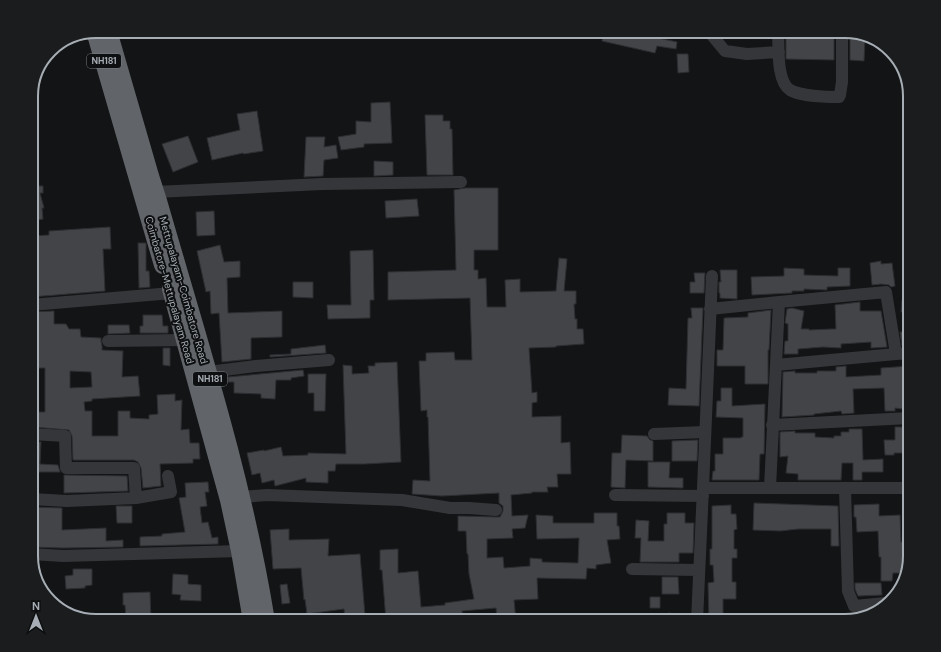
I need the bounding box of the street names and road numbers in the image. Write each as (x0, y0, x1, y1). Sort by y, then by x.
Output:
road number: NH181 (87, 54, 121, 68)
street label: Coimbatore-Mettupalayam Road (142, 215, 197, 365)
street label: Mettupalayam-Coimbatore Road (156, 215, 211, 365)
road number: NH181 (193, 372, 227, 386)

